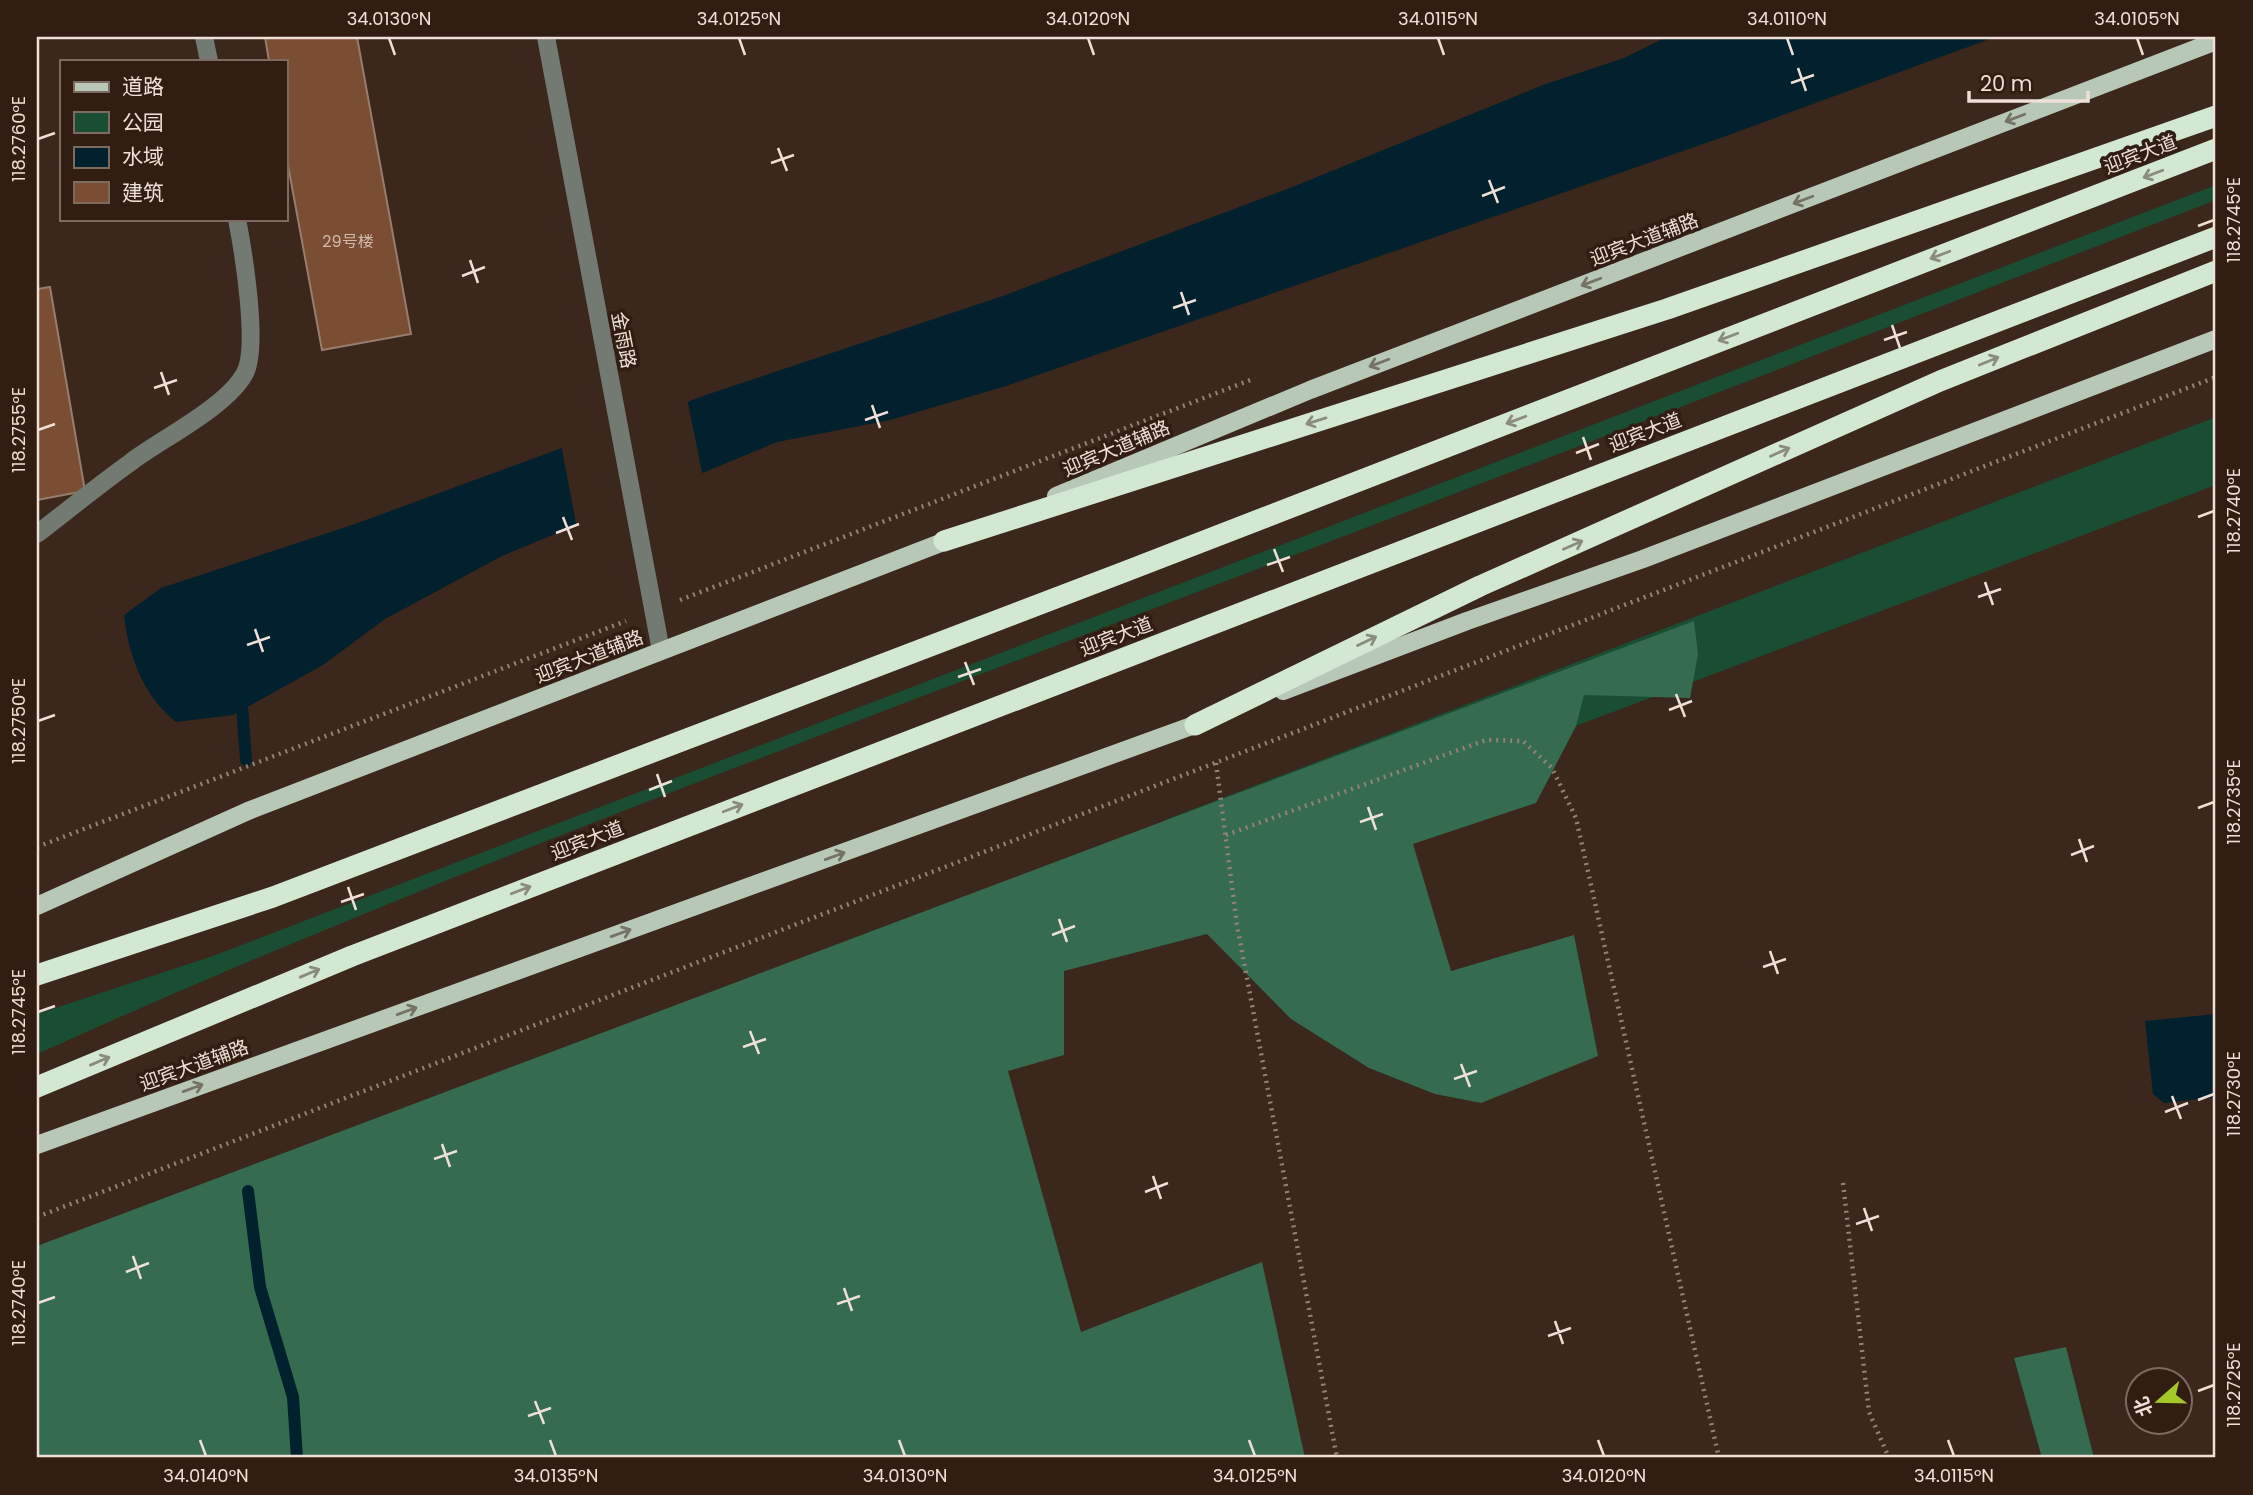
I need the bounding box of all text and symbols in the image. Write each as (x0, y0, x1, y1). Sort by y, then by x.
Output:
text: 34.0130°N (347, 6, 431, 31)
text: 34.0125°N (697, 6, 781, 31)
text: 34.0120°N (1046, 6, 1130, 31)
text: 34.0115°N (1398, 6, 1478, 31)
text: 34.0110°N (1747, 6, 1827, 31)
text: 34.0105°N (2094, 6, 2180, 31)
legend (60, 60, 287, 220)
scale bar (1969, 60, 2088, 104)
text: 20 m (1980, 69, 2033, 98)
text: 道路 (122, 72, 164, 101)
text: 118.2760°E (6, 96, 31, 182)
text: 公园 (122, 108, 164, 137)
one-way arrow (2005, 113, 2027, 125)
street label: 迎宾大道 (2100, 128, 2181, 181)
text: 水域 (122, 142, 164, 171)
one-way arrow (2142, 168, 2164, 181)
text: 118.2745°E (2221, 177, 2246, 263)
text: 建筑 (122, 178, 164, 207)
one-way arrow (1793, 194, 1815, 207)
street label: 迎宾大道辅路 (1586, 206, 1702, 272)
house number: 29号楼 (322, 230, 374, 253)
one-way arrow (1930, 250, 1952, 263)
one-way arrow (1580, 276, 1602, 289)
street label: 金雨路 (605, 310, 642, 371)
one-way arrow (1718, 332, 1739, 345)
one-way arrow (1978, 354, 1999, 367)
one-way arrow (1368, 358, 1390, 371)
text: 118.2755°E (6, 387, 31, 473)
street label: 迎宾大道 (1605, 406, 1686, 459)
street label: 迎宾大道辅路 (1058, 414, 1174, 483)
one-way arrow (1506, 414, 1527, 427)
one-way arrow (1306, 415, 1328, 428)
one-way arrow (1769, 445, 1791, 458)
text: 118.2740°E (2221, 468, 2246, 554)
one-way arrow (1561, 538, 1583, 551)
street label: 迎宾大道 (1076, 610, 1157, 663)
street label: 迎宾大道辅路 (531, 623, 647, 689)
one-way arrow (1356, 634, 1377, 648)
text: 118.2750°E (6, 678, 31, 764)
text: 118.2735°E (2221, 759, 2246, 845)
one-way arrow (722, 800, 744, 813)
street label: 迎宾大道 (547, 814, 628, 867)
one-way arrow (823, 848, 845, 861)
one-way arrow (510, 883, 532, 896)
one-way arrow (609, 926, 631, 938)
one-way arrow (298, 966, 320, 979)
text: 118.2745°E (6, 969, 31, 1055)
one-way arrow (395, 1003, 417, 1016)
street label: 迎宾大道辅路 (136, 1033, 252, 1098)
text: 118.2730°E (2221, 1051, 2246, 1137)
one-way arrow (88, 1054, 110, 1067)
one-way arrow (182, 1081, 204, 1093)
text: 118.2740°E (6, 1260, 31, 1346)
text: 118.2725°E (2221, 1342, 2246, 1428)
north arrow (2124, 1366, 2194, 1436)
text: 北 (2128, 1393, 2159, 1420)
text: 34.0140°N (163, 1463, 249, 1488)
text: 34.0135°N (514, 1463, 598, 1488)
text: 34.0130°N (863, 1463, 947, 1488)
text: 34.0125°N (1213, 1463, 1297, 1488)
text: 34.0120°N (1562, 1463, 1646, 1488)
text: 34.0115°N (1914, 1463, 1994, 1488)

